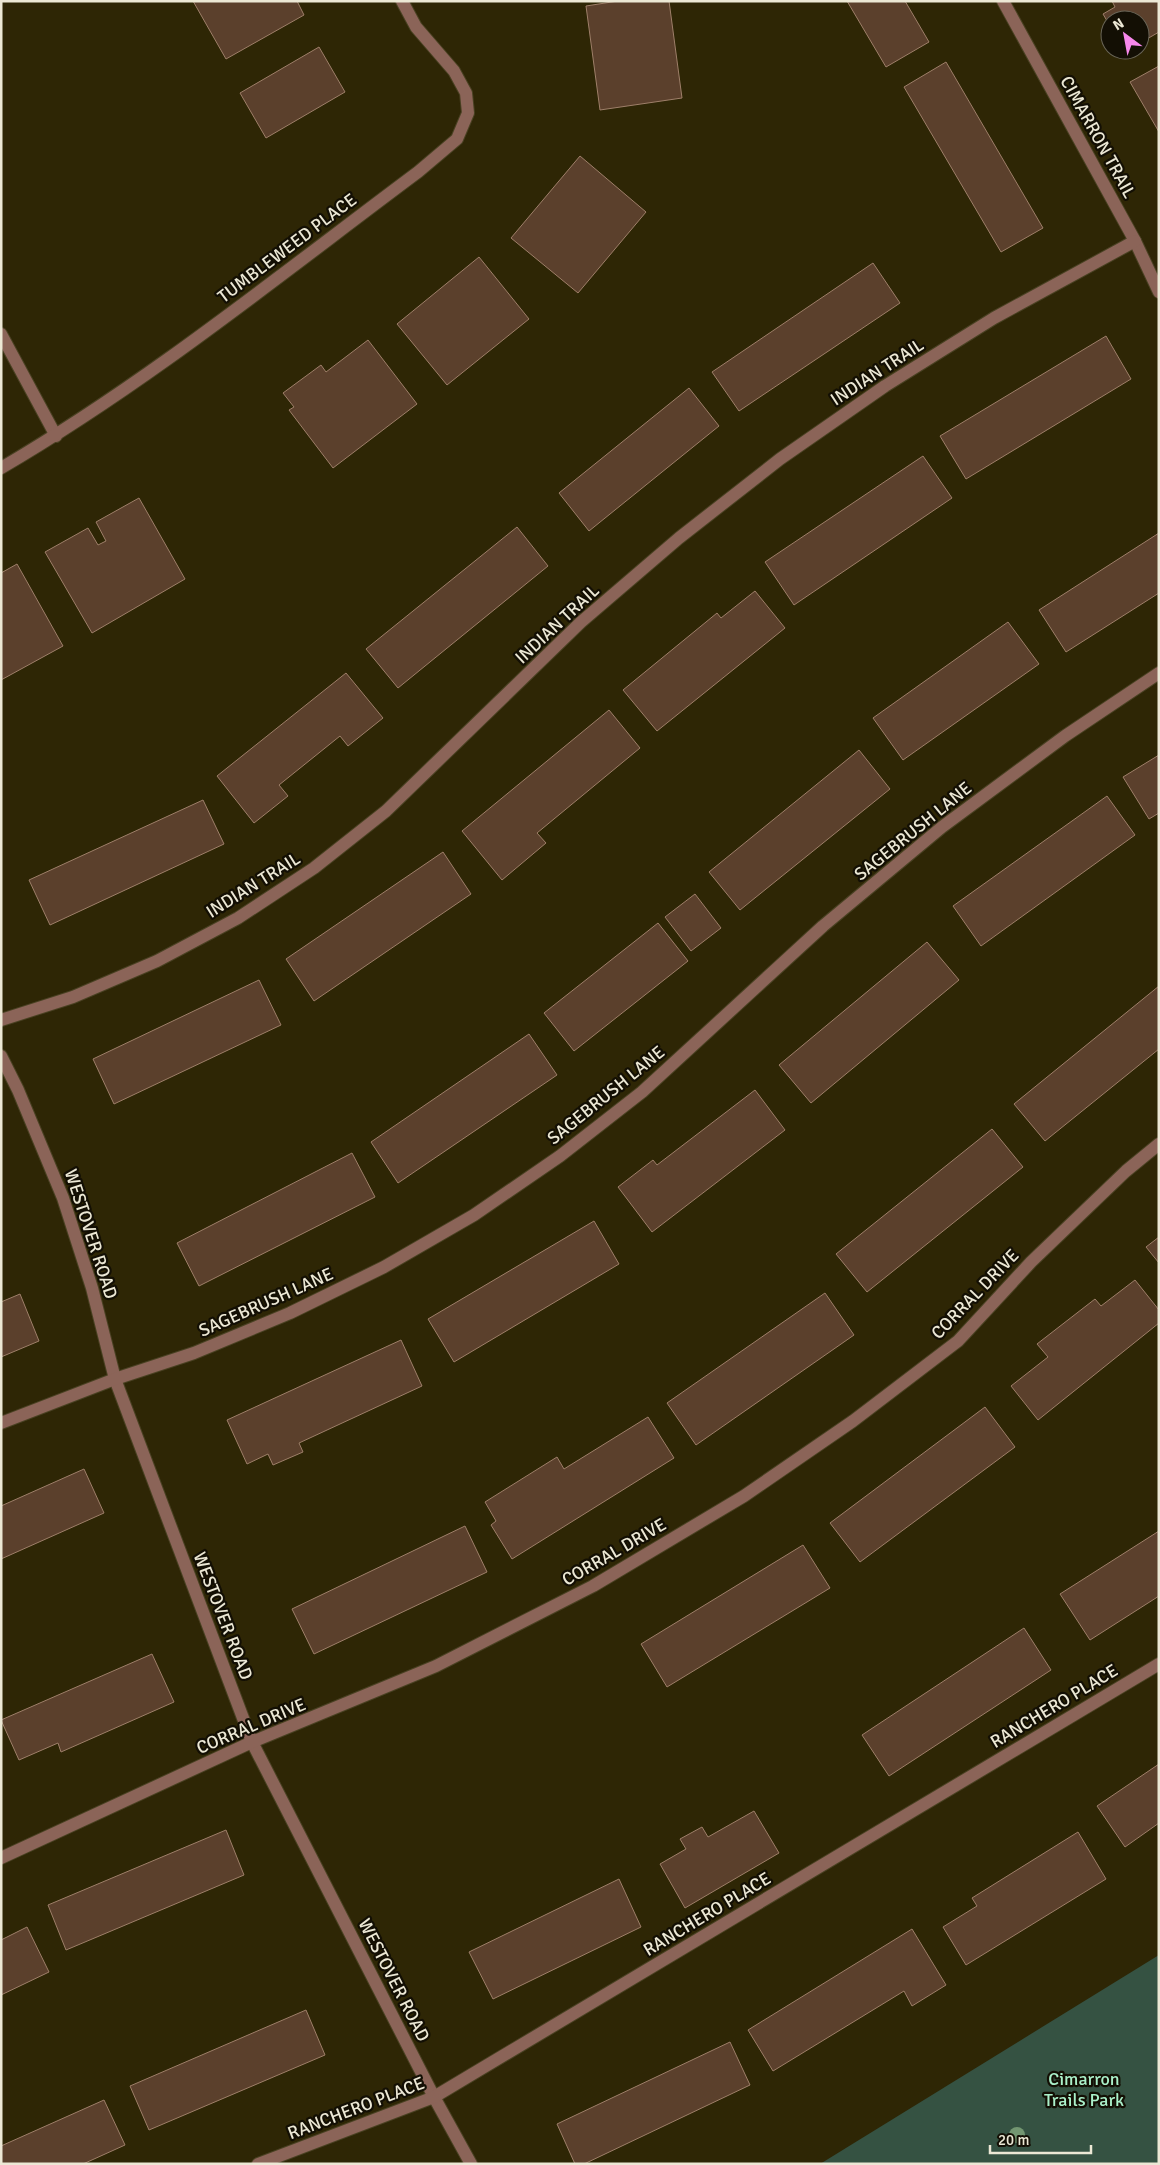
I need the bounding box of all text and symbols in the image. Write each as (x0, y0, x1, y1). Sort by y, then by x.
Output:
north arrow (1100, 10, 1150, 60)
text: N (1110, 15, 1127, 34)
street label: CIMARRON TRAIL (1055, 72, 1141, 202)
street label: TUMBLEWEED PLACE (213, 189, 361, 307)
street label: INDIAN TRAIL (826, 334, 928, 410)
street label: INDIAN TRAIL (510, 580, 604, 668)
street label: SAGEBRUSH LANE (850, 777, 976, 885)
street label: INDIAN TRAIL (202, 847, 304, 923)
street label: SAGEBRUSH LANE (543, 1041, 669, 1149)
street label: WESTOVER ROAD (60, 1166, 122, 1302)
street label: CORRAL DRIVE (927, 1244, 1023, 1344)
street label: SAGEBRUSH LANE (195, 1263, 337, 1341)
street label: CORRAL DRIVE (558, 1513, 670, 1591)
street label: WESTOVER ROAD (189, 1549, 257, 1683)
street label: RANCHERO PLACE (986, 1659, 1122, 1753)
street label: CORRAL DRIVE (193, 1693, 309, 1759)
street label: RANCHERO PLACE (639, 1867, 775, 1961)
street label: WESTOVER ROAD (354, 1915, 434, 2045)
park label: Cimarron Trails Park (1044, 2068, 1124, 2111)
street label: RANCHERO PLACE (284, 2072, 428, 2144)
scale bar (990, 2122, 1091, 2154)
text: 20 m (998, 2131, 1029, 2149)

